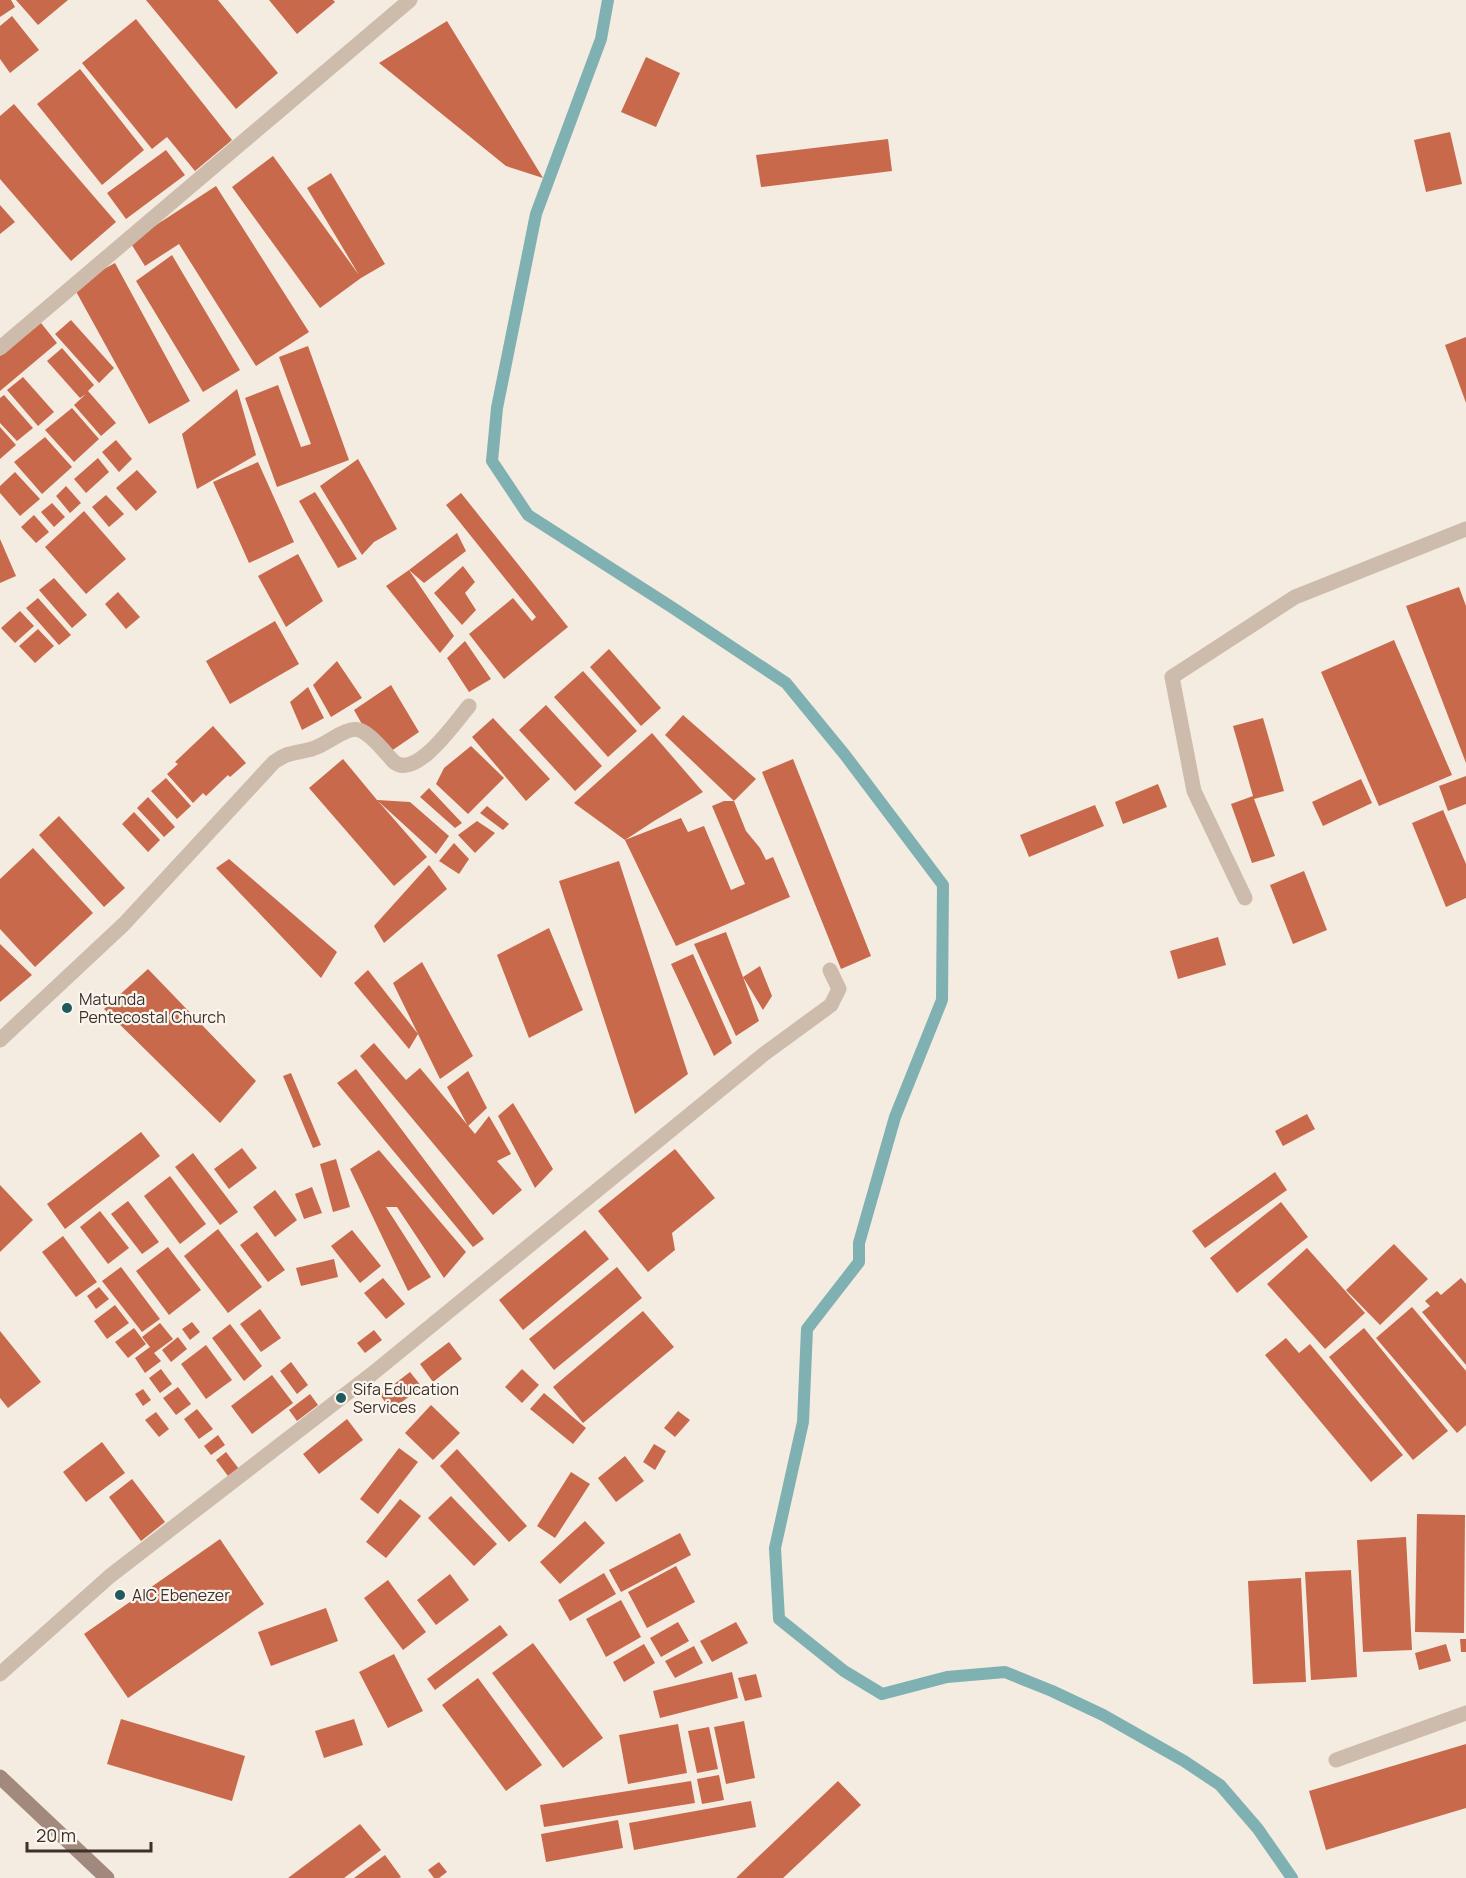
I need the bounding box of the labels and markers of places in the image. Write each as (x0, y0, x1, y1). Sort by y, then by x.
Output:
place label: Matunda Pentecostal Church (79, 988, 226, 1028)
marker: Matunda Pentecostal Church (60, 1001, 74, 1015)
place label: Sifa Education Services (353, 1378, 459, 1418)
marker: Sifa Education Services (334, 1391, 348, 1405)
place label: AIC Ebenezer (132, 1584, 230, 1606)
marker: AIC Ebenezer (113, 1588, 127, 1602)

